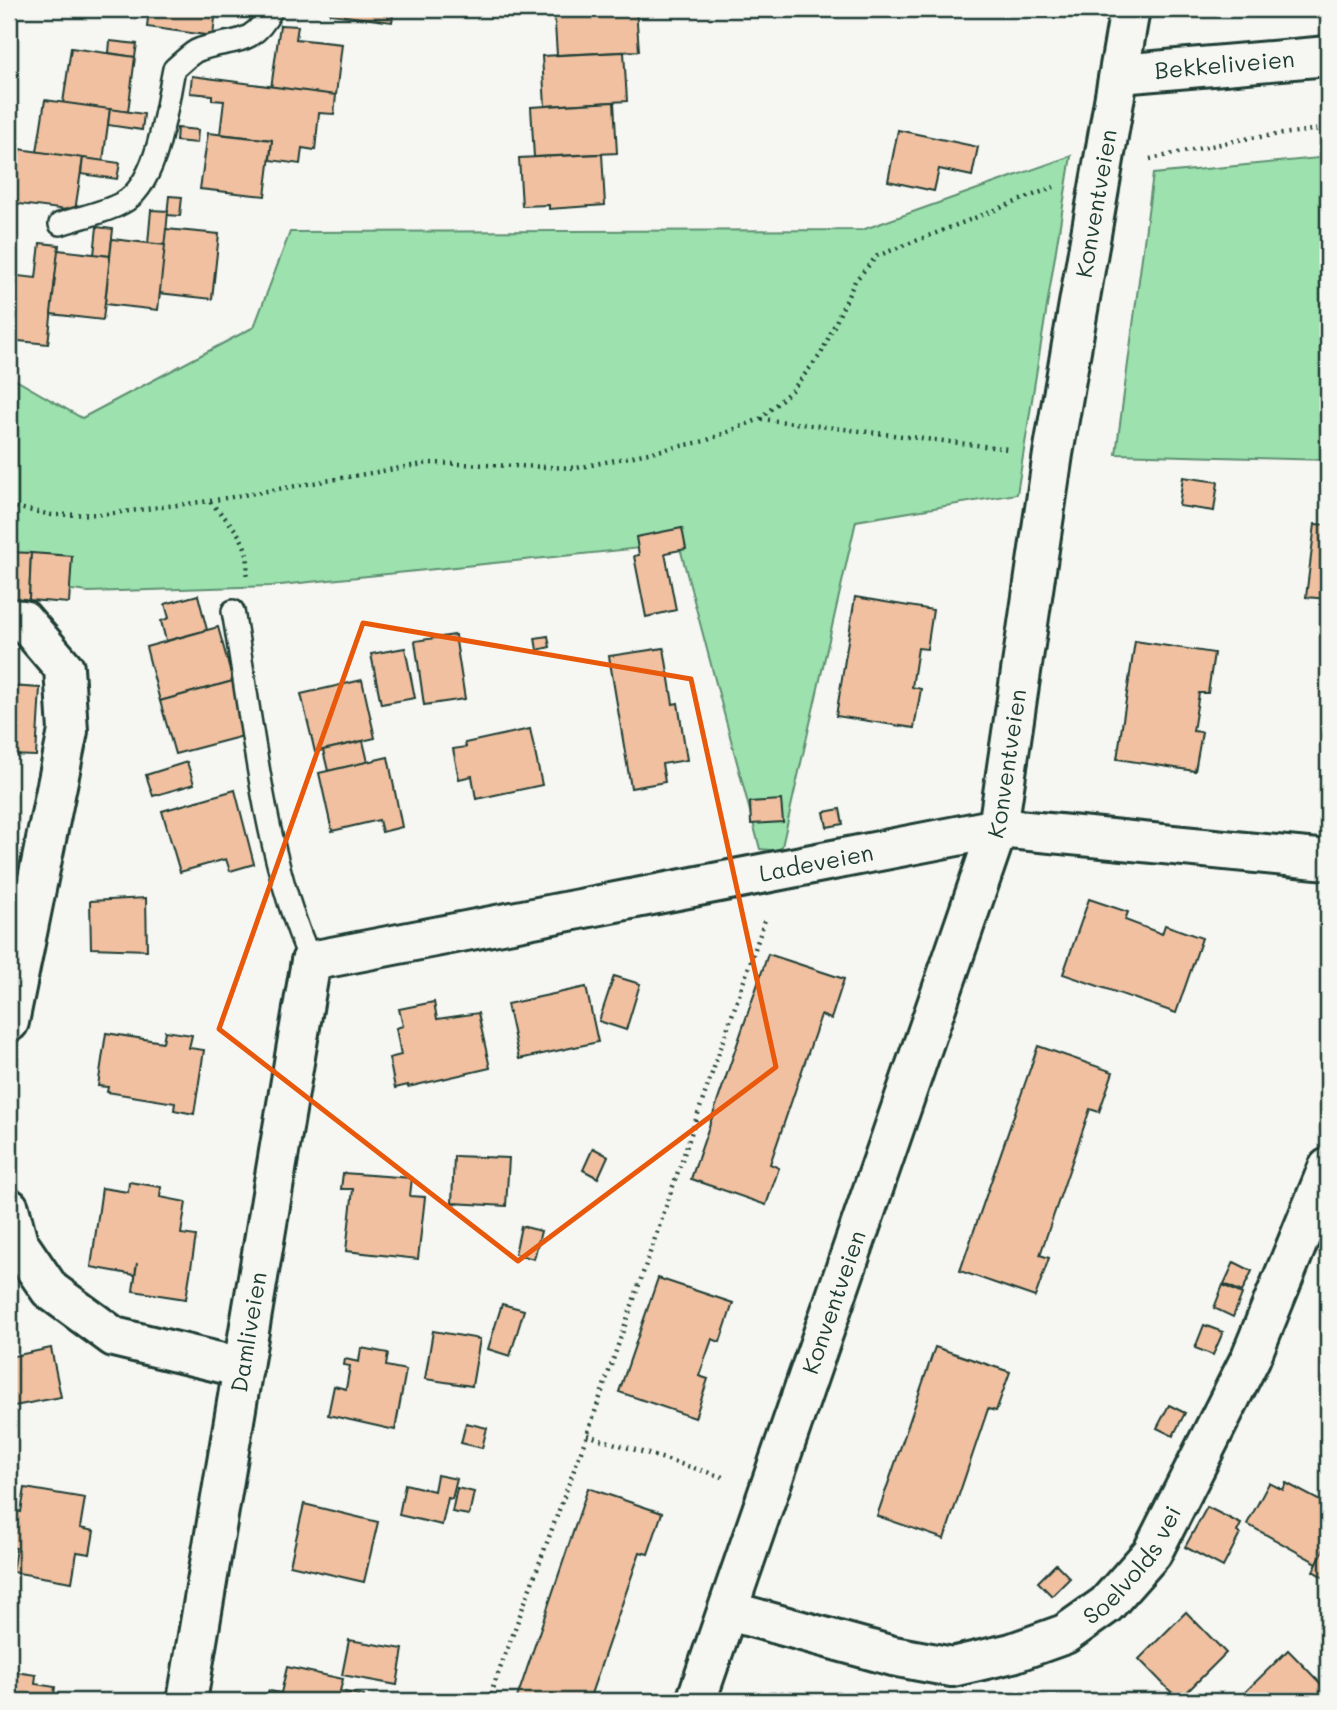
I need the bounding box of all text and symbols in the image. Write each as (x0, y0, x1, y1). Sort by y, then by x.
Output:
street label: Bekkeliveien (1153, 43, 1296, 85)
street label: Konventveien (1068, 127, 1123, 280)
street label: Konventveien (980, 687, 1032, 842)
street label: Ladeveien (756, 836, 876, 888)
street label: Konventveien (794, 1226, 872, 1378)
street label: Damliveien (223, 1269, 273, 1395)
street label: Soelvolds vei (1077, 1500, 1187, 1631)

